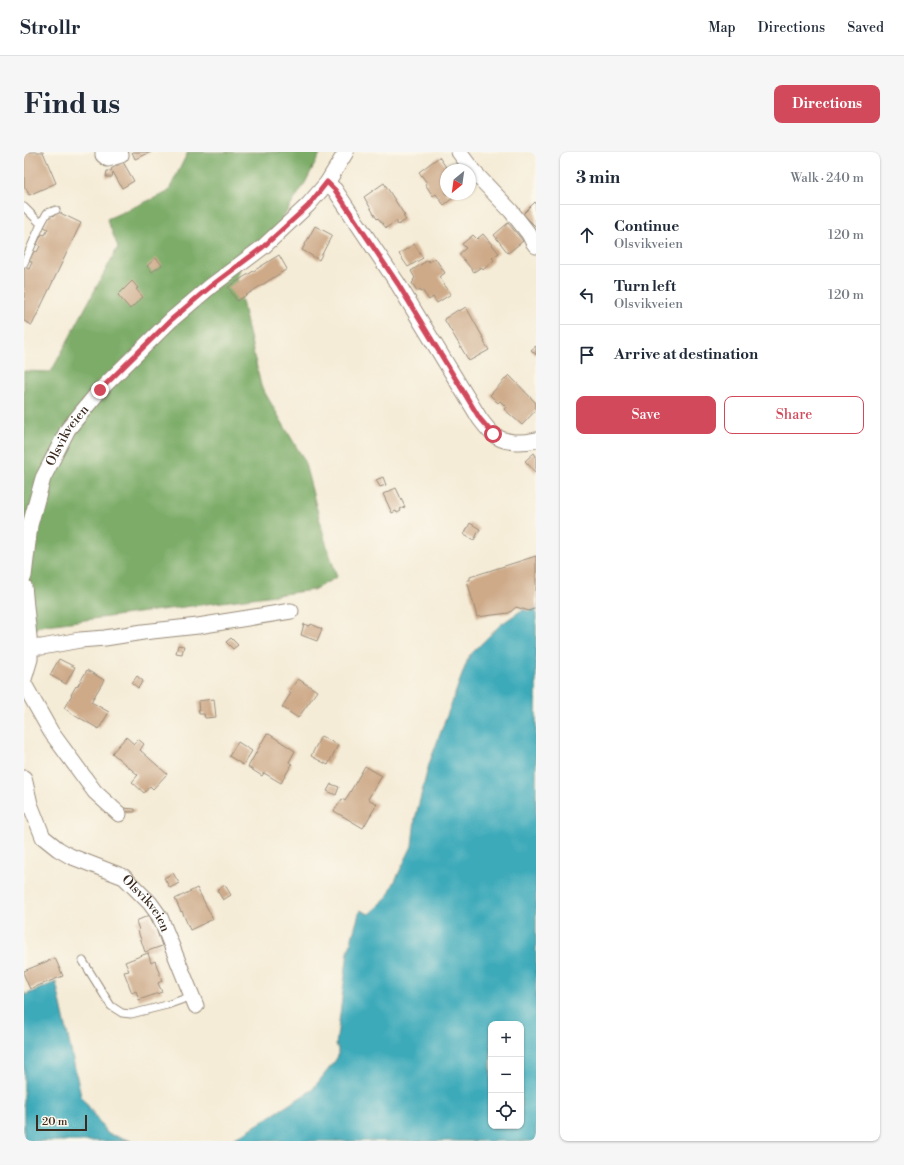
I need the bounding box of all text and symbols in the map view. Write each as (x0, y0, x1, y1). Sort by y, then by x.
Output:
text: Strollr (20, 16, 81, 40)
text: Map (708, 19, 736, 37)
text: Directions (758, 19, 825, 37)
text: Saved (847, 19, 884, 37)
button: Directions (774, 85, 880, 123)
text: Find us (24, 87, 120, 122)
north arrow (440, 164, 476, 200)
text: 3 min (576, 167, 620, 189)
text: Walk · 240 m (790, 170, 864, 186)
text: Continue (614, 217, 679, 236)
icon: ahead (576, 224, 598, 246)
text: 120 m (828, 227, 864, 243)
text: Olsvikveien (614, 236, 683, 252)
text: Turn left (614, 277, 676, 296)
icon: left (576, 284, 598, 306)
text: 120 m (828, 287, 864, 303)
text: Olsvikveien (614, 296, 683, 312)
icon: arrive (576, 344, 598, 366)
text: Arrive at destination (614, 345, 758, 364)
route end (91, 381, 109, 399)
button: Save (576, 396, 716, 434)
button: Share (724, 396, 864, 434)
street label: Olsvikveien (42, 402, 92, 469)
route start (484, 425, 502, 443)
street label: Olsvikveien (119, 872, 173, 934)
map controls (488, 1021, 524, 1129)
button: + (488, 1021, 524, 1057)
button: − (488, 1057, 524, 1093)
button: locate (488, 1093, 524, 1129)
scale bar (36, 1113, 87, 1132)
text: 20 m (42, 1115, 67, 1129)

